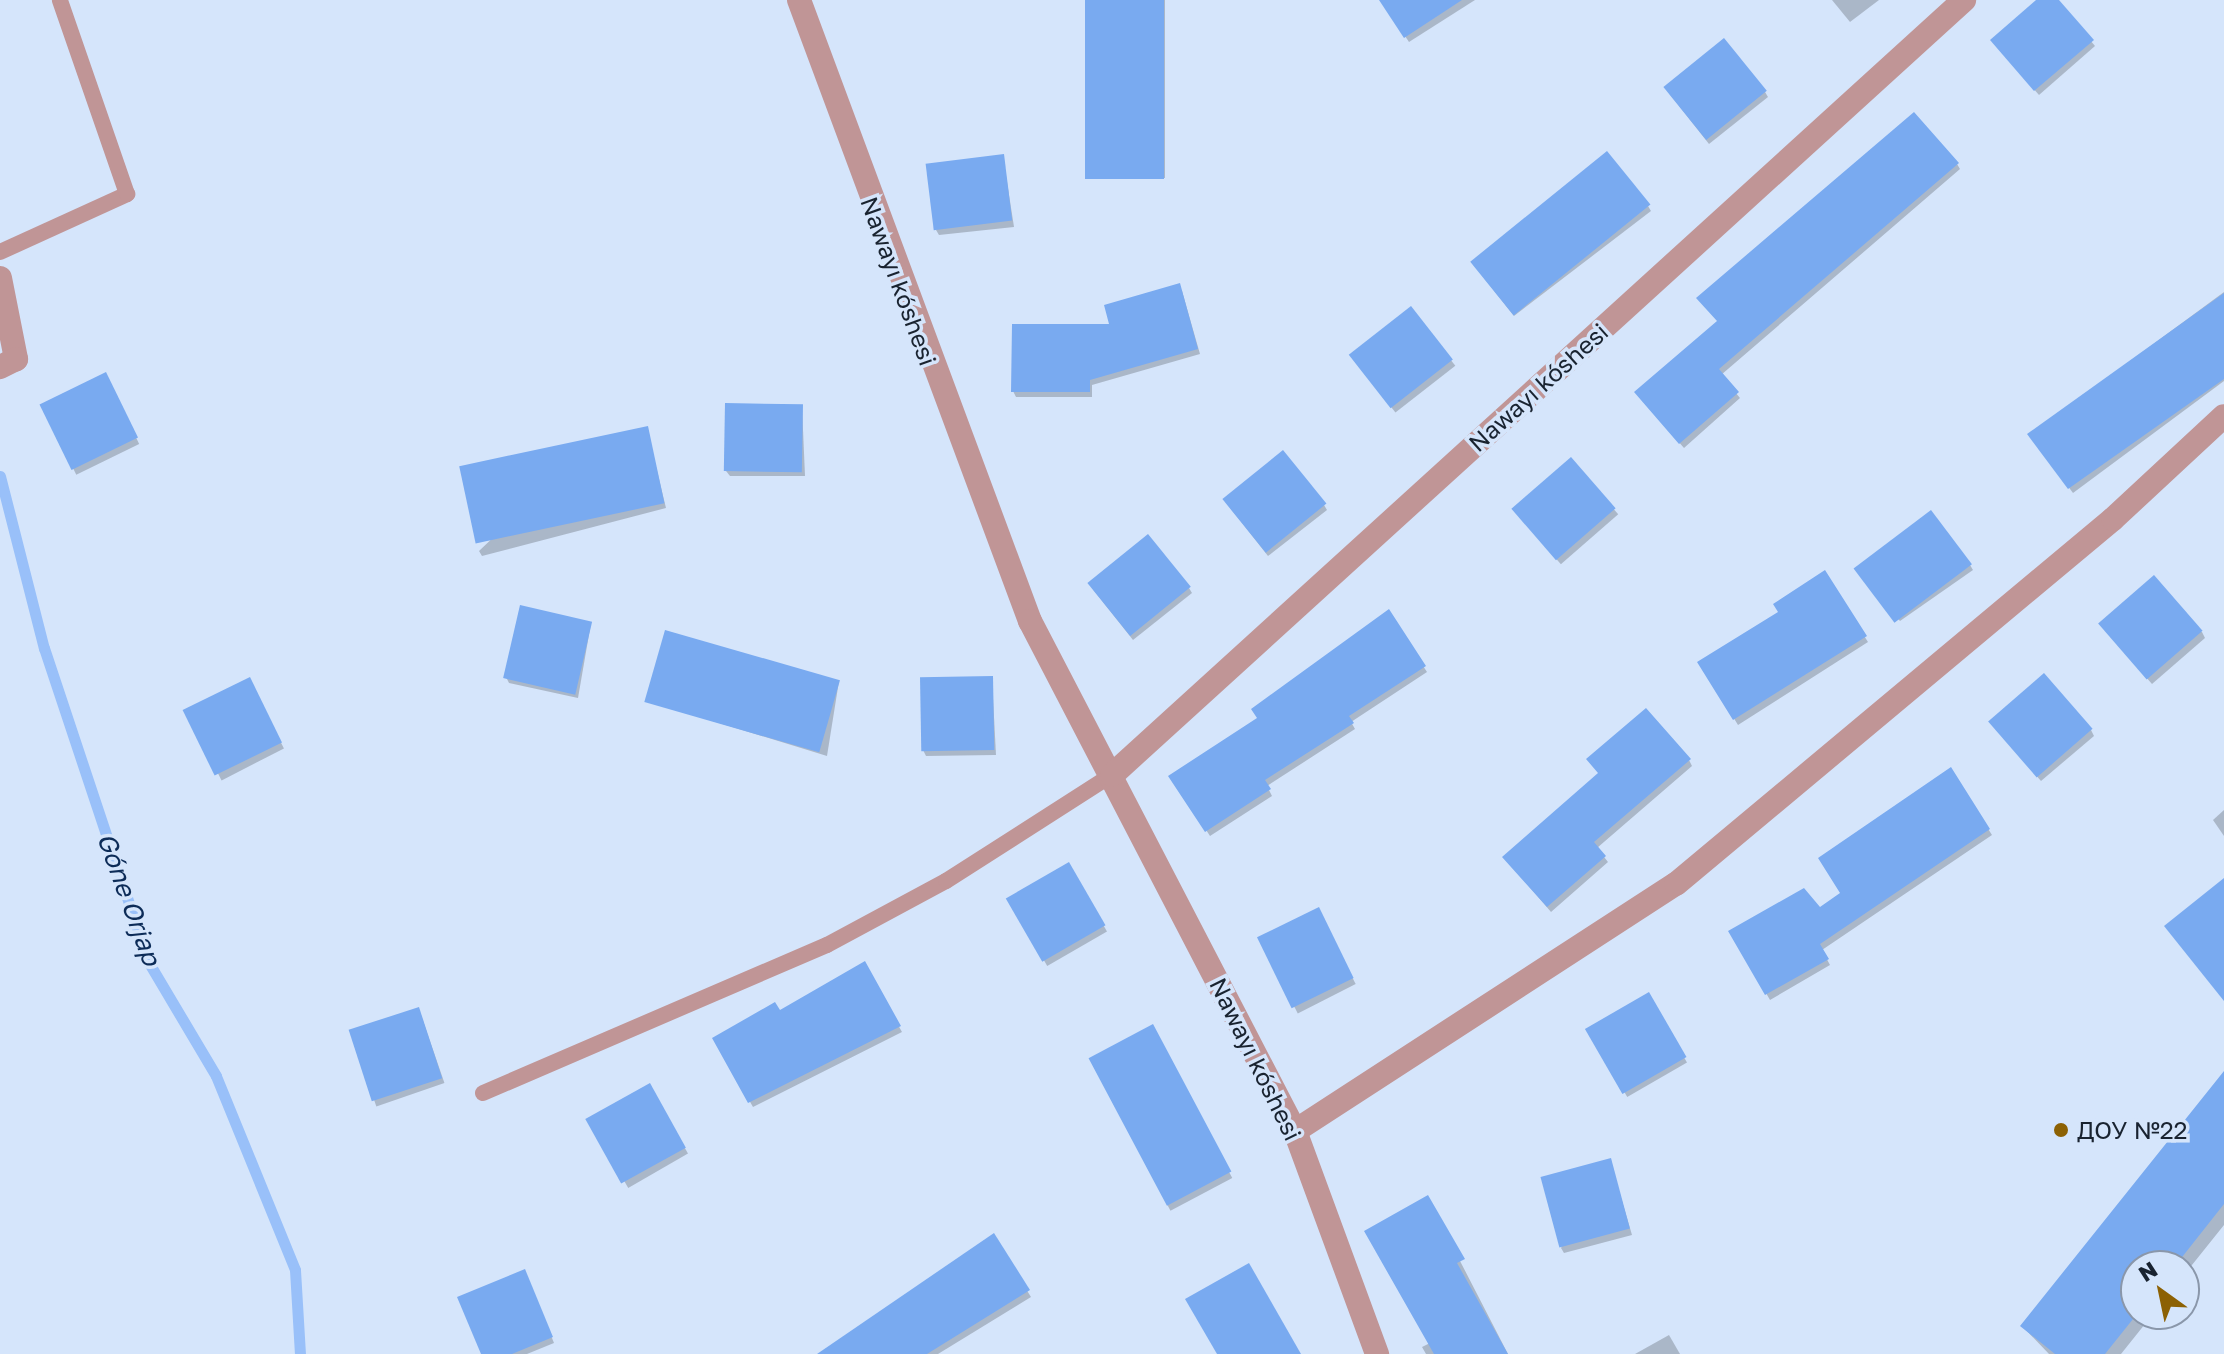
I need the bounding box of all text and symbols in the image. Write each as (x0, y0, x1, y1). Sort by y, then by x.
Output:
street label: Nawayı kóshesi (855, 193, 943, 369)
street label: Nawayı kóshesi (1462, 317, 1614, 457)
water label: Góne Orjap (91, 829, 167, 969)
street label: Nawayı kóshesi (1204, 973, 1308, 1145)
place label: ДОУ №22 (2077, 1116, 2188, 1144)
marker: ДОУ №22 (2052, 1121, 2070, 1139)
north arrow (2120, 1250, 2200, 1330)
text: N (2133, 1255, 2162, 1287)

